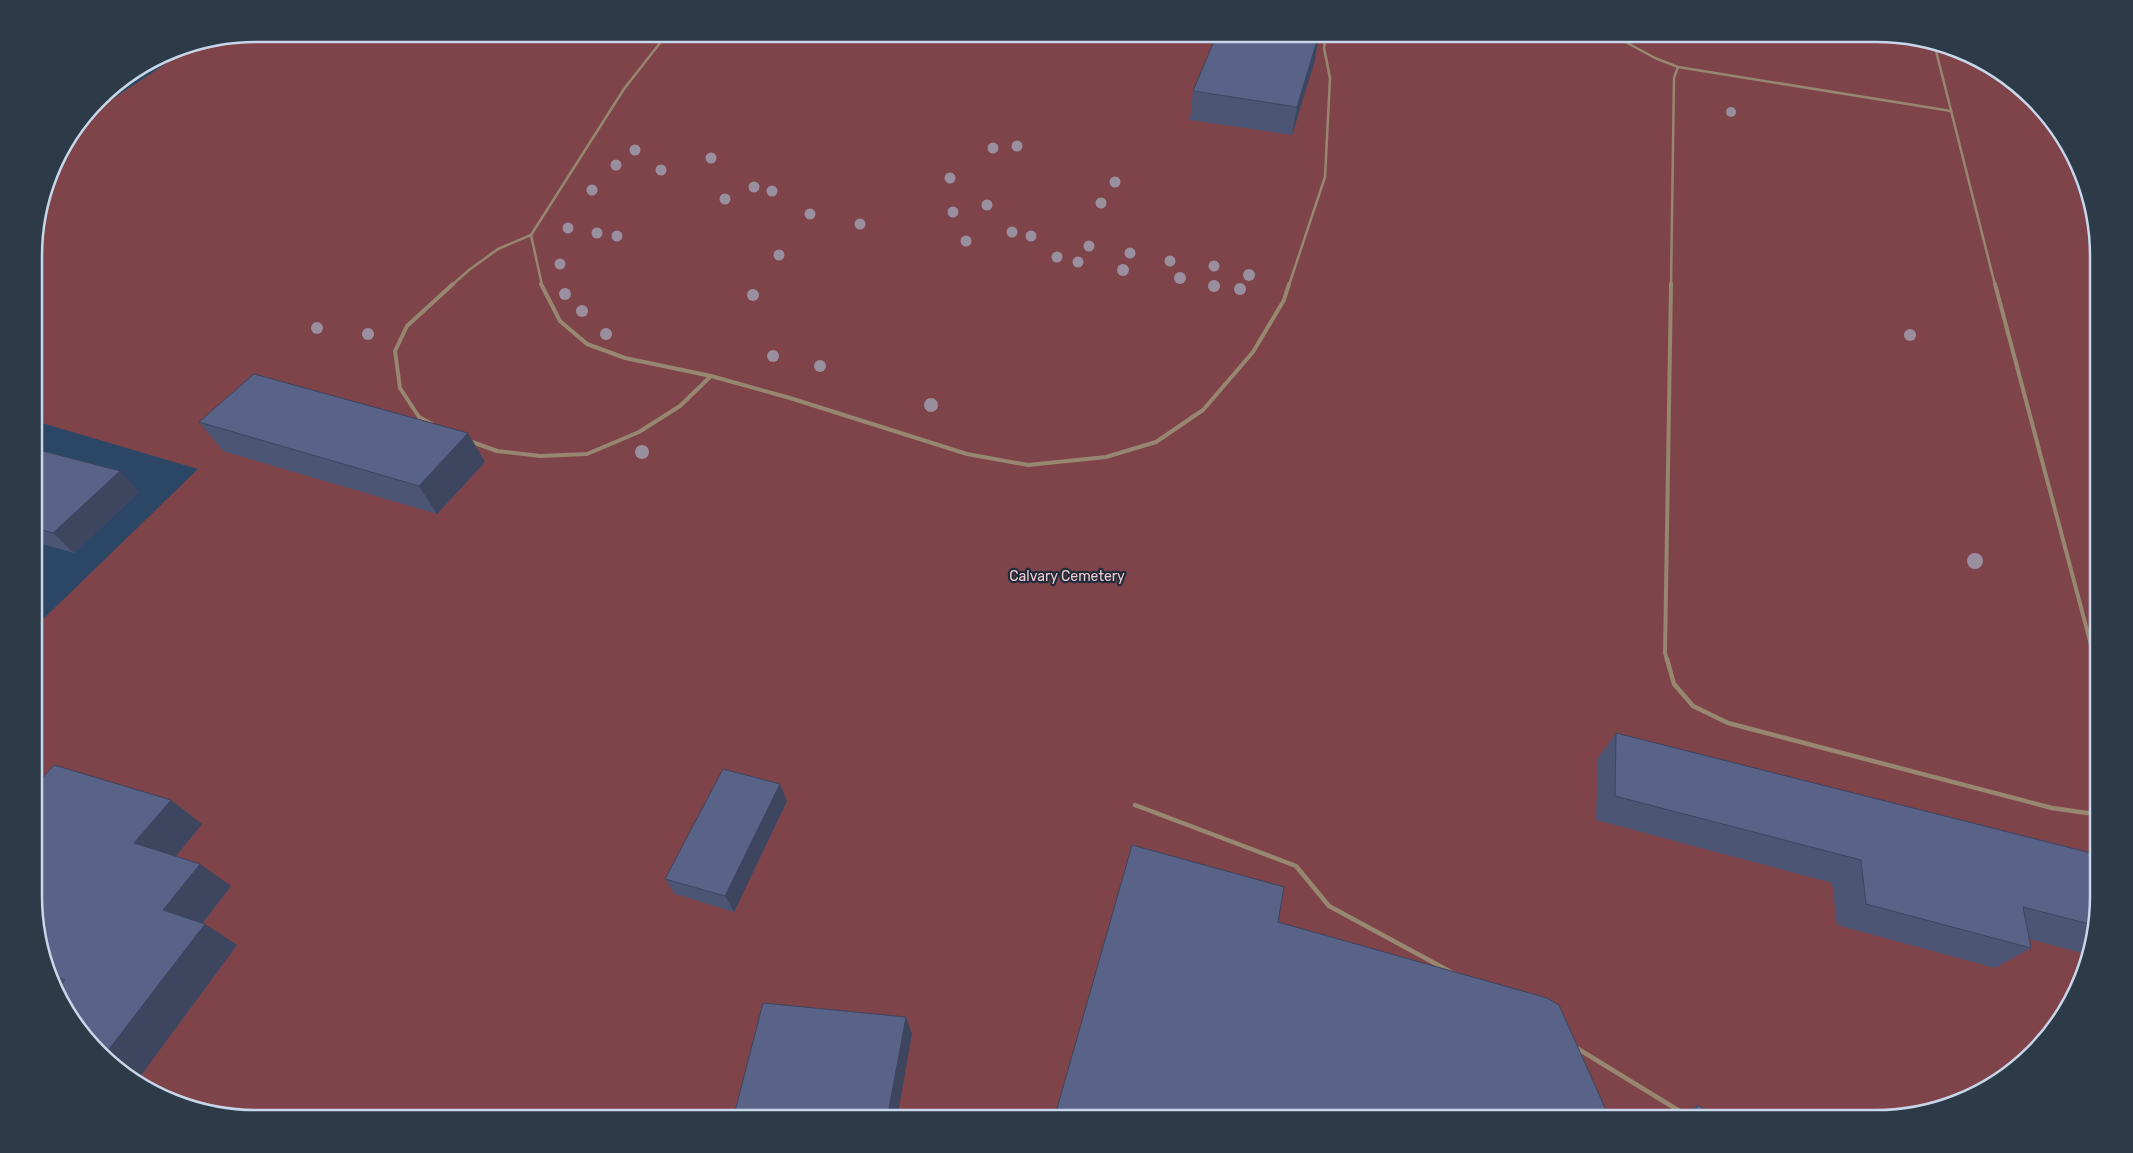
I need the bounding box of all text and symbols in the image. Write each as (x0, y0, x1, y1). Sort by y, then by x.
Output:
park label: Calvary Cemetery (1009, 568, 1125, 585)

